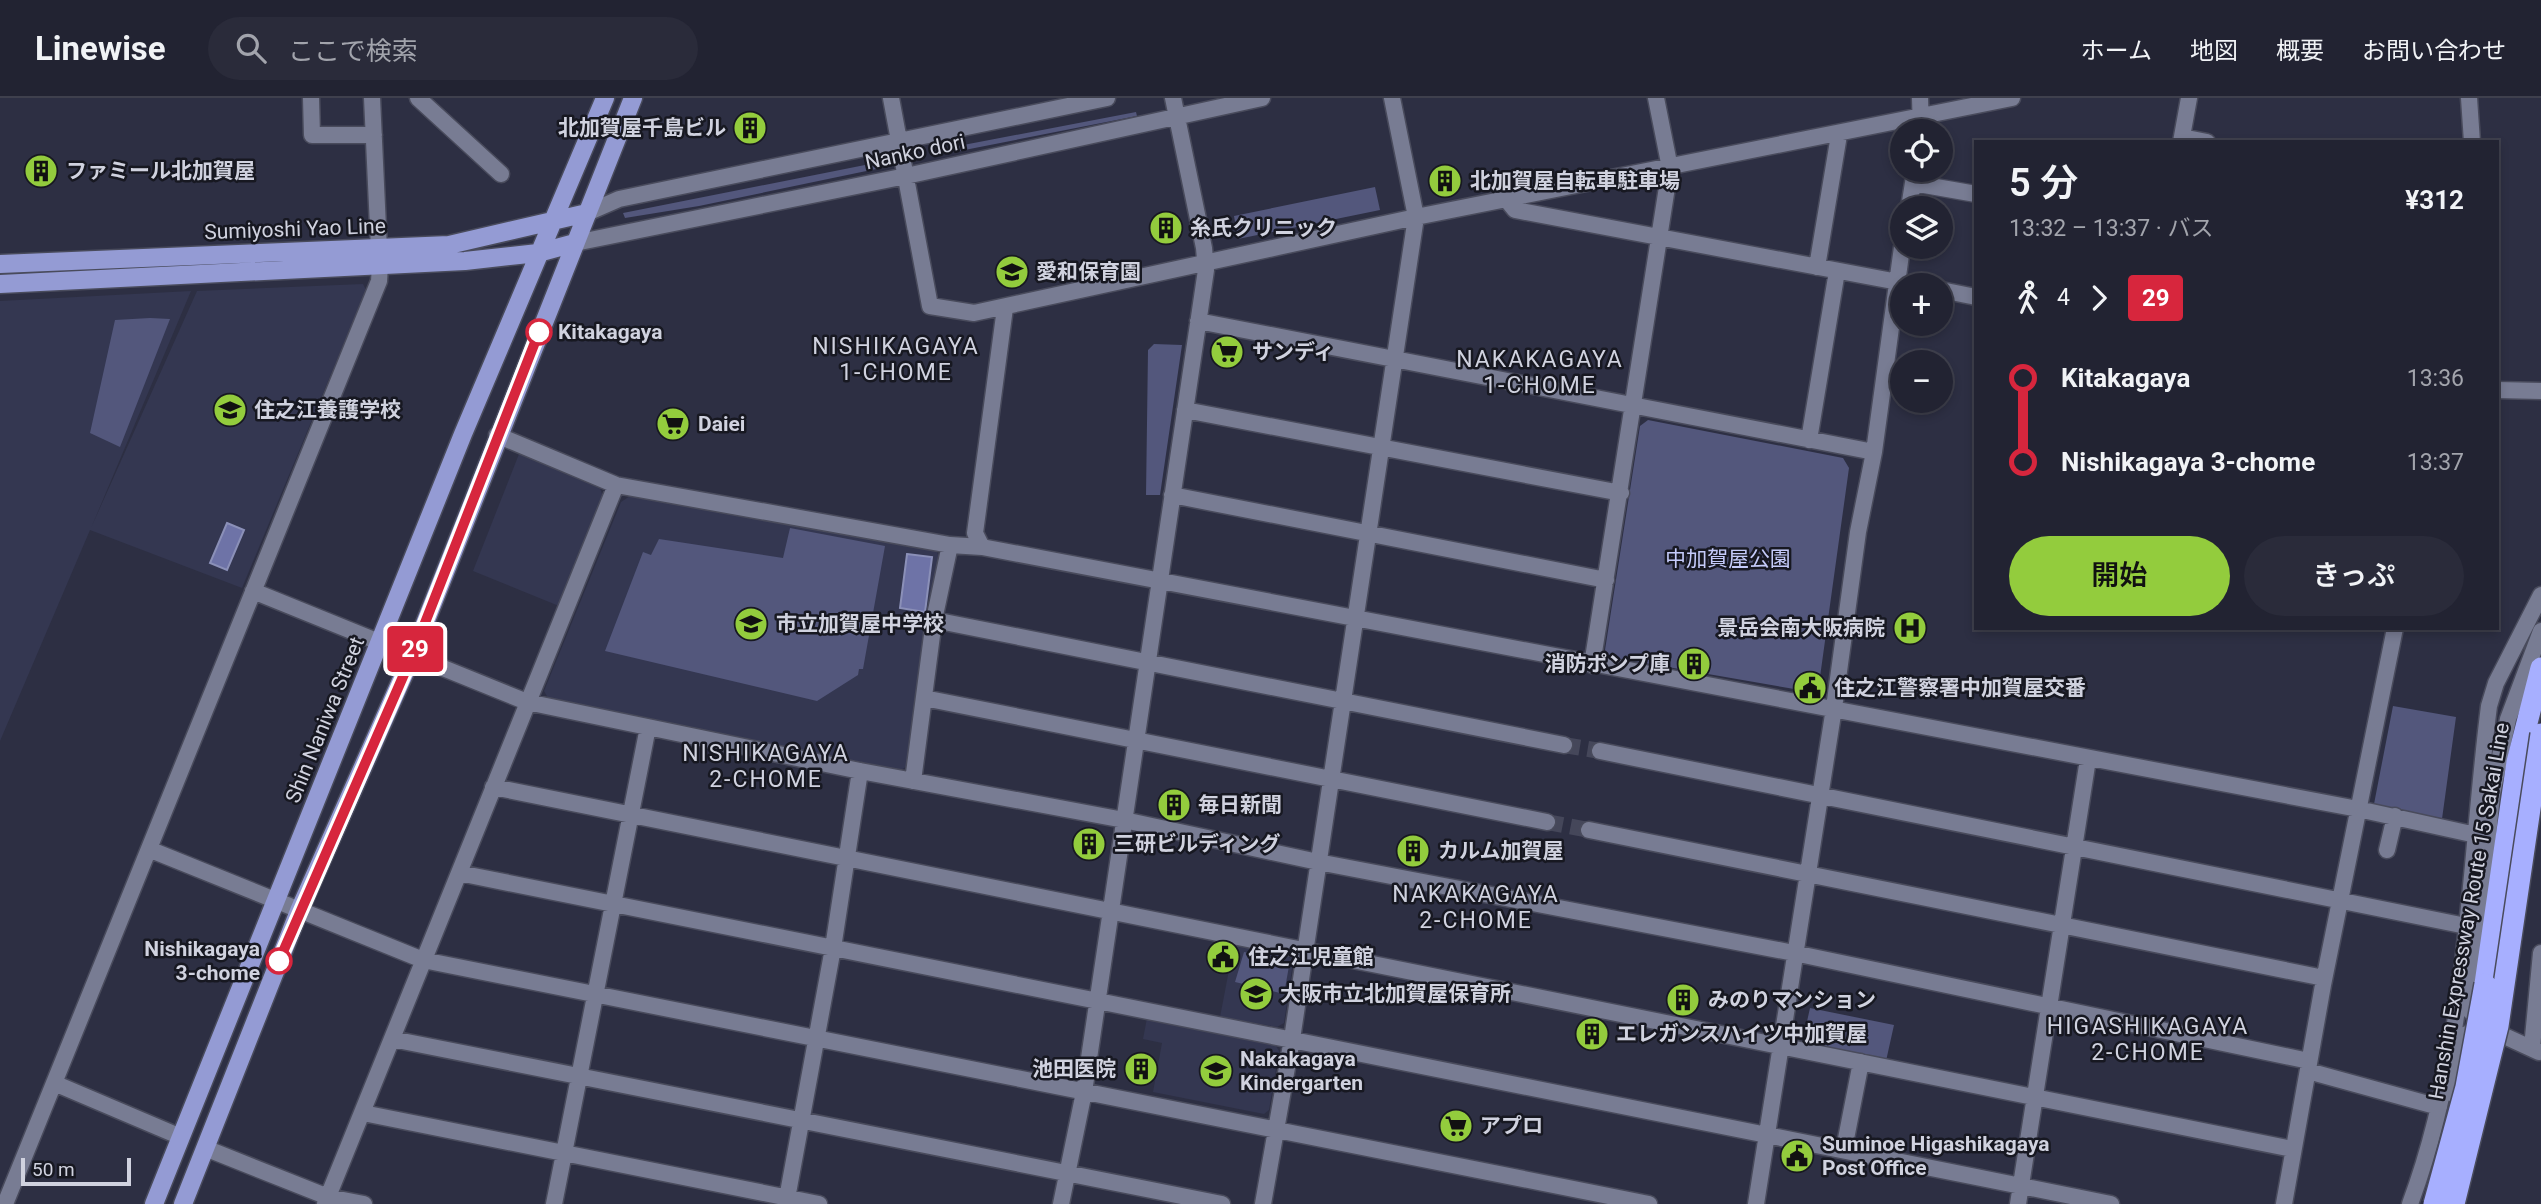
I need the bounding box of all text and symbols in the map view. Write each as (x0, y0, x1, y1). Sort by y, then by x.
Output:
search box (208, 17, 698, 80)
text: Linewise (35, 29, 166, 68)
icon: search (232, 29, 270, 67)
text: ここで検索 (288, 36, 418, 66)
text: ホーム (2081, 37, 2152, 65)
text: 地図 (2190, 37, 2238, 65)
text: 概要 (2276, 37, 2324, 65)
text: お問い合わせ (2362, 37, 2506, 65)
building icon: 北加賀屋千島ビル (731, 109, 769, 147)
place label: 北加賀屋千島ビル (558, 116, 726, 140)
map controls (1890, 119, 1953, 413)
button: locate (1890, 119, 1953, 182)
street label: Nanko dori (863, 130, 967, 174)
building icon: ファミール北加賀屋 (22, 152, 60, 190)
place label: ファミール北加賀屋 (66, 159, 255, 183)
text: 5 分 (2009, 161, 2078, 205)
building icon: 北加賀屋自転車駐車場 (1426, 162, 1464, 200)
place label: 北加賀屋自転車駐車場 (1470, 169, 1680, 193)
text: ¥312 (2405, 185, 2464, 215)
button: layers (1890, 196, 1953, 259)
building icon: 糸氏クリニック (1147, 209, 1185, 247)
street label: Sumiyoshi Yao Line (204, 214, 386, 244)
text: 13:32 – 13:37 · バス (2009, 215, 2213, 242)
place label: 糸氏クリニック (1190, 216, 1337, 240)
school or university icon: 愛和保育園 (993, 253, 1031, 291)
place label: 愛和保育園 (1036, 260, 1141, 284)
button: + (1890, 273, 1953, 336)
icon: walk (2009, 279, 2047, 317)
icon: forward (2080, 279, 2118, 317)
text: 4 (2057, 284, 2070, 311)
text: 29 (2142, 284, 2169, 312)
marker: Kitakagaya (526, 319, 552, 345)
place label: Kitakagaya (558, 320, 662, 344)
district label: NISHIKAGAYA 1-CHOME (812, 333, 980, 386)
supermarket icon: サンディ (1208, 333, 1246, 371)
place label: サンディ (1252, 340, 1335, 364)
district label: NAKAKAGAYA 1-CHOME (1456, 346, 1624, 399)
button: − (1890, 350, 1953, 413)
text: Kitakagaya (2061, 363, 2190, 393)
text: 13:36 (2407, 365, 2464, 392)
school or university icon: 住之江養護学校 (211, 391, 249, 429)
place label: 住之江養護学校 (254, 398, 401, 422)
supermarket icon: Daiei (654, 405, 692, 443)
place label: Daiei (698, 412, 745, 436)
text: Nishikagaya 3-chome (2061, 447, 2315, 477)
text: 13:37 (2407, 449, 2464, 476)
button: 開始 (2009, 536, 2230, 616)
button: きっぷ (2244, 536, 2464, 616)
park label: 中加賀屋公園 (1665, 547, 1791, 571)
school or university icon: 市立加賀屋中学校 (732, 605, 770, 643)
hospital icon: 景岳会南大阪病院 (1891, 609, 1929, 647)
place label: 市立加賀屋中学校 (776, 612, 944, 636)
place label: 景岳会南大阪病院 (1717, 616, 1885, 640)
line badge: 29 (384, 626, 446, 672)
street label: Shin Naniwa Street (281, 633, 369, 806)
text: 29 (401, 635, 429, 663)
building icon: 消防ポンプ庫 (1675, 645, 1713, 683)
place label: 消防ポンプ庫 (1545, 652, 1670, 676)
public building icon: 住之江警察署中加賀屋交番 (1791, 669, 1829, 707)
place label: 住之江警察署中加賀屋交番 (1834, 676, 2086, 700)
street label: Hanshin Expressway Route 15 Sakai Line (2424, 721, 2514, 1101)
district label: NISHIKAGAYA 2-CHOME (682, 740, 850, 793)
building icon: 毎日新聞 (1155, 786, 1193, 824)
place label: 毎日新聞 (1198, 793, 1282, 817)
building icon: 三研ビルディング (1070, 825, 1108, 863)
place label: 三研ビルディング (1114, 832, 1281, 856)
building icon: カルム加賀屋 (1394, 832, 1432, 870)
place label: カルム加賀屋 (1438, 839, 1564, 863)
district label: NAKAKAGAYA 2-CHOME (1392, 881, 1560, 934)
place label: Nishikagaya 3-chome (144, 937, 260, 985)
public building icon: 住之江児童館 (1204, 938, 1242, 976)
place label: 住之江児童館 (1248, 945, 1374, 969)
marker: Nishikagaya 3-chome (266, 948, 292, 974)
school or university icon: 大阪市立北加賀屋保育所 (1237, 975, 1275, 1013)
building icon: みのりマンション (1664, 981, 1702, 1019)
place label: 大阪市立北加賀屋保育所 (1280, 982, 1511, 1006)
place label: みのりマンション (1708, 988, 1876, 1012)
district label: HIGASHIKAGAYA 2-CHOME (2047, 1013, 2249, 1066)
building icon: エレガンスハイツ中加賀屋 (1573, 1015, 1611, 1053)
place label: エレガンスハイツ中加賀屋 (1616, 1022, 1867, 1046)
place label: Nakakagaya Kindergarten (1240, 1047, 1363, 1095)
building icon: 池田医院 (1122, 1050, 1160, 1088)
school or university icon: Nakakagaya Kindergarten (1197, 1052, 1235, 1090)
place label: 池田医院 (1032, 1057, 1116, 1081)
supermarket icon: アプロ (1437, 1107, 1475, 1145)
place label: アプロ (1480, 1114, 1543, 1138)
place label: Suminoe Higashikagaya Post Office (1822, 1132, 2050, 1180)
public building icon: Suminoe Higashikagaya Post Office (1778, 1137, 1816, 1175)
scale bar (21, 1155, 131, 1187)
text: 50 m (32, 1158, 75, 1181)

